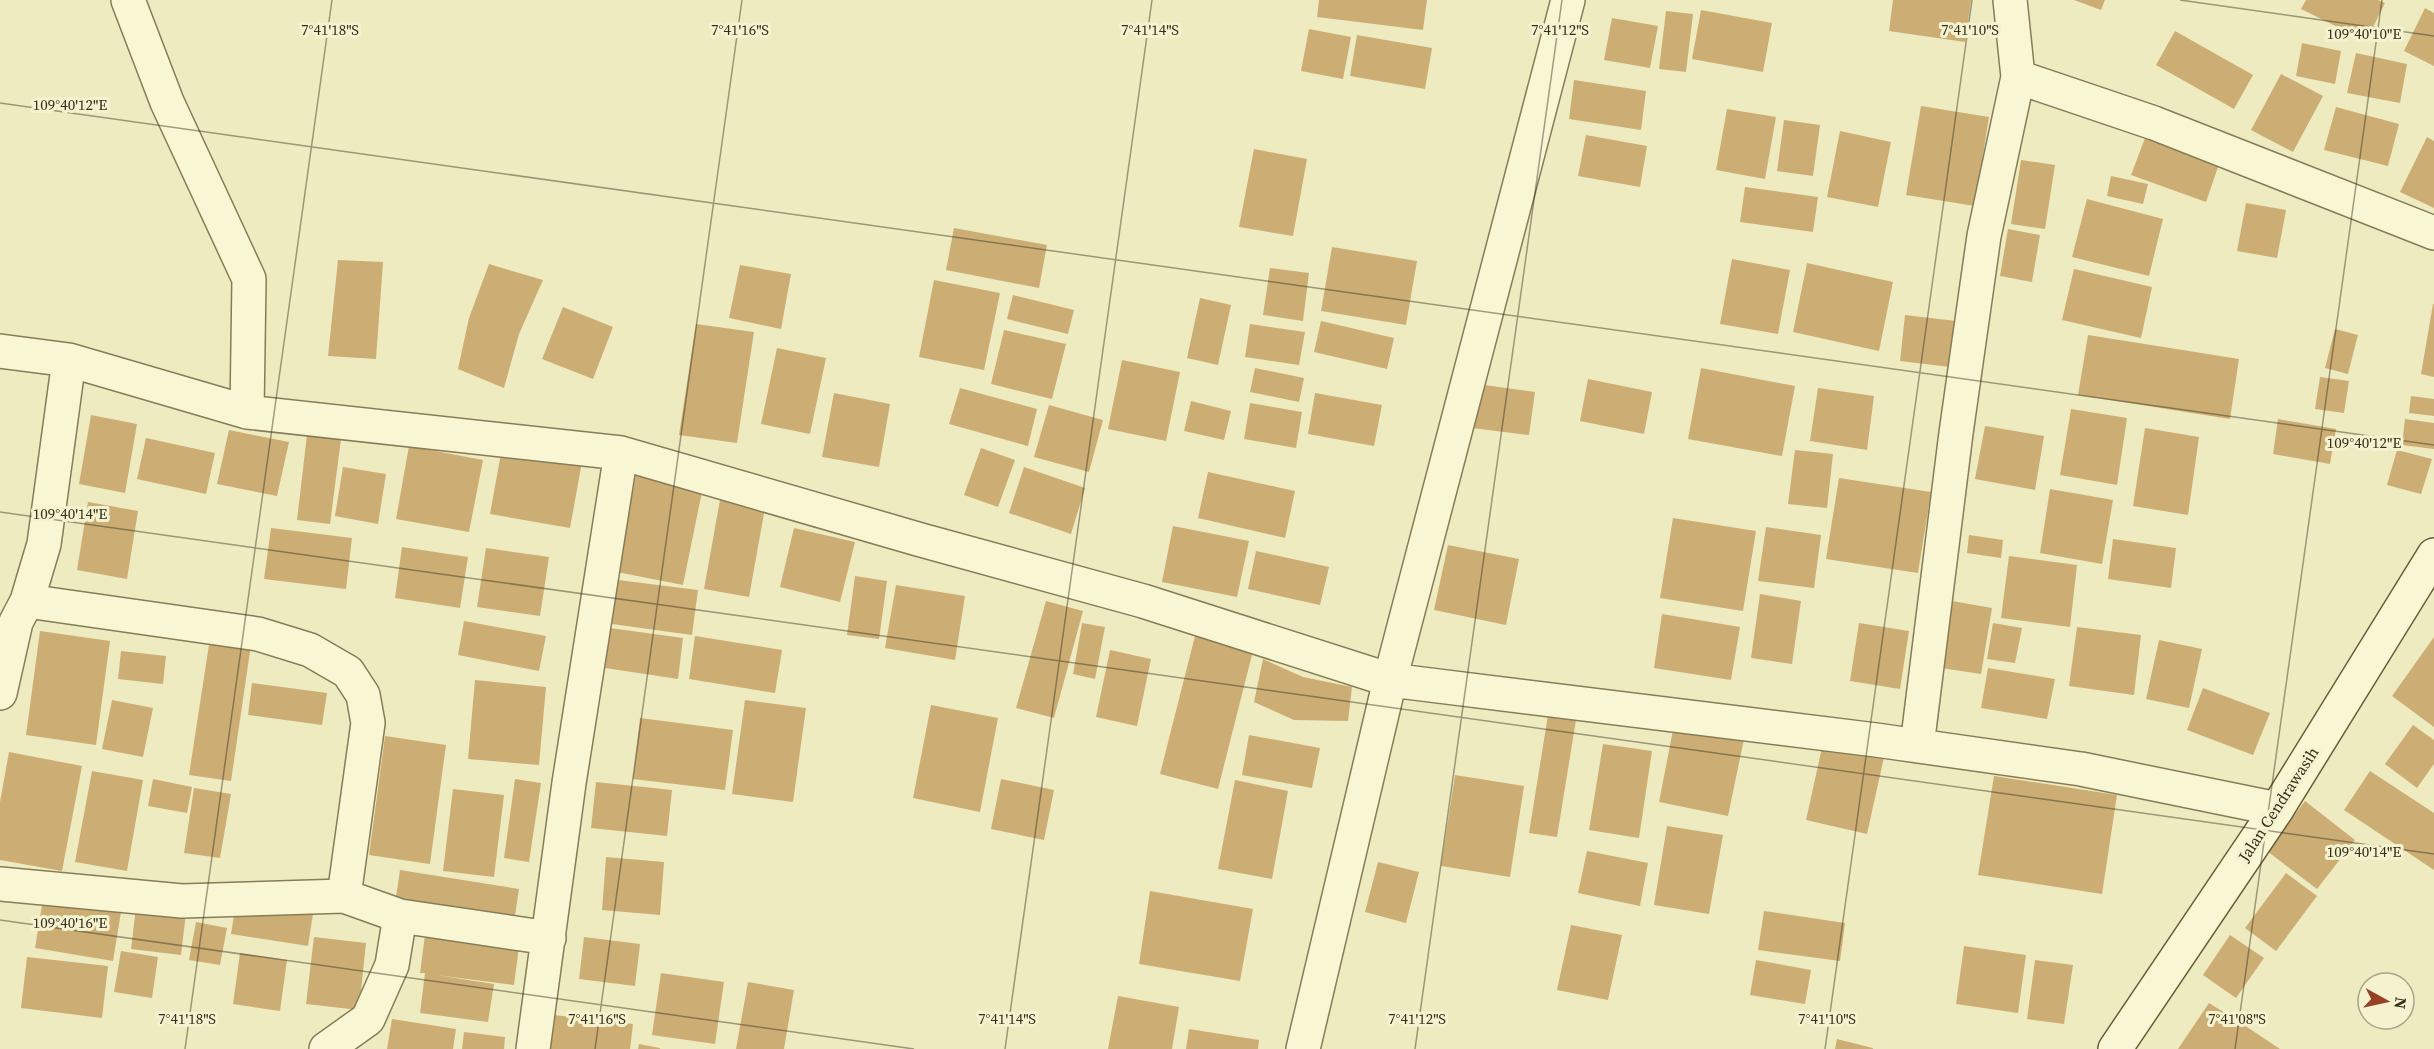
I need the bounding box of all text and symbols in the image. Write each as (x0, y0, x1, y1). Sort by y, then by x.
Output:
text: 7°41'18"S (301, 19, 359, 40)
text: 7°41'16"S (711, 19, 769, 40)
text: 7°41'14"S (1121, 19, 1179, 40)
text: 7°41'12"S (1531, 19, 1589, 40)
text: 7°41'10"S (1941, 19, 1999, 40)
text: 109°40'10"E (2327, 23, 2401, 44)
text: 109°40'12"E (33, 94, 107, 115)
text: 109°40'12"E (2327, 432, 2401, 453)
text: 109°40'14"E (33, 503, 107, 524)
street label: Jalan Cendrawasih (2232, 742, 2324, 866)
text: 109°40'14"E (2327, 841, 2401, 862)
text: 109°40'16"E (33, 912, 107, 933)
north arrow (2356, 971, 2416, 1031)
text: N (2389, 996, 2413, 1011)
text: 7°41'18"S (158, 1008, 216, 1029)
text: 7°41'16"S (568, 1008, 626, 1029)
text: 7°41'14"S (978, 1008, 1036, 1029)
text: 7°41'12"S (1388, 1008, 1446, 1029)
text: 7°41'10"S (1798, 1008, 1856, 1029)
text: 7°41'08"S (2208, 1008, 2266, 1029)

